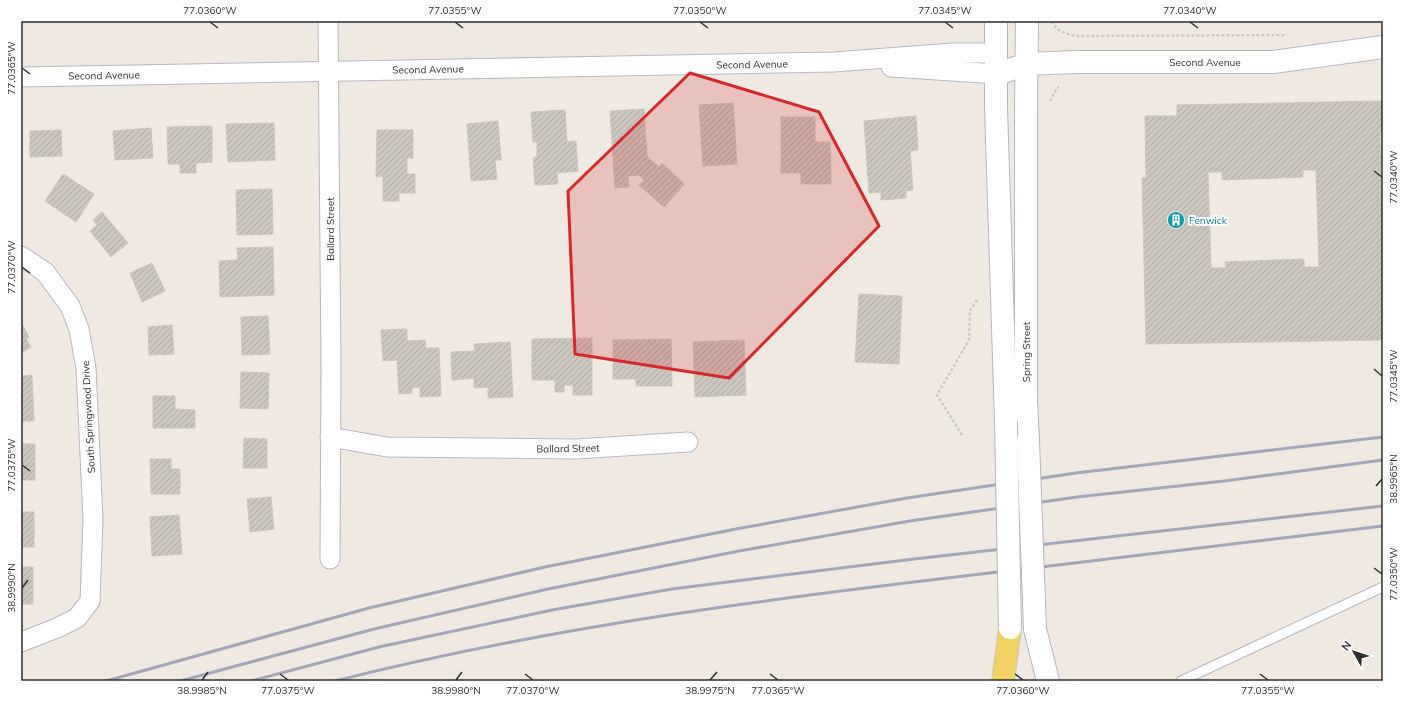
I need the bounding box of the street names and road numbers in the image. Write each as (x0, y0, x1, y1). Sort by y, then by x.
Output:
street label: Second Avenue (1169, 56, 1241, 69)
street label: Second Avenue (716, 57, 788, 72)
street label: Second Avenue (392, 62, 464, 77)
street label: Second Avenue (68, 68, 140, 83)
street label: Ballard Street (324, 197, 337, 261)
street label: Spring Street (1020, 321, 1033, 382)
street label: South Springwood Drive (79, 360, 98, 474)
street label: Ballard Street (536, 441, 600, 456)

